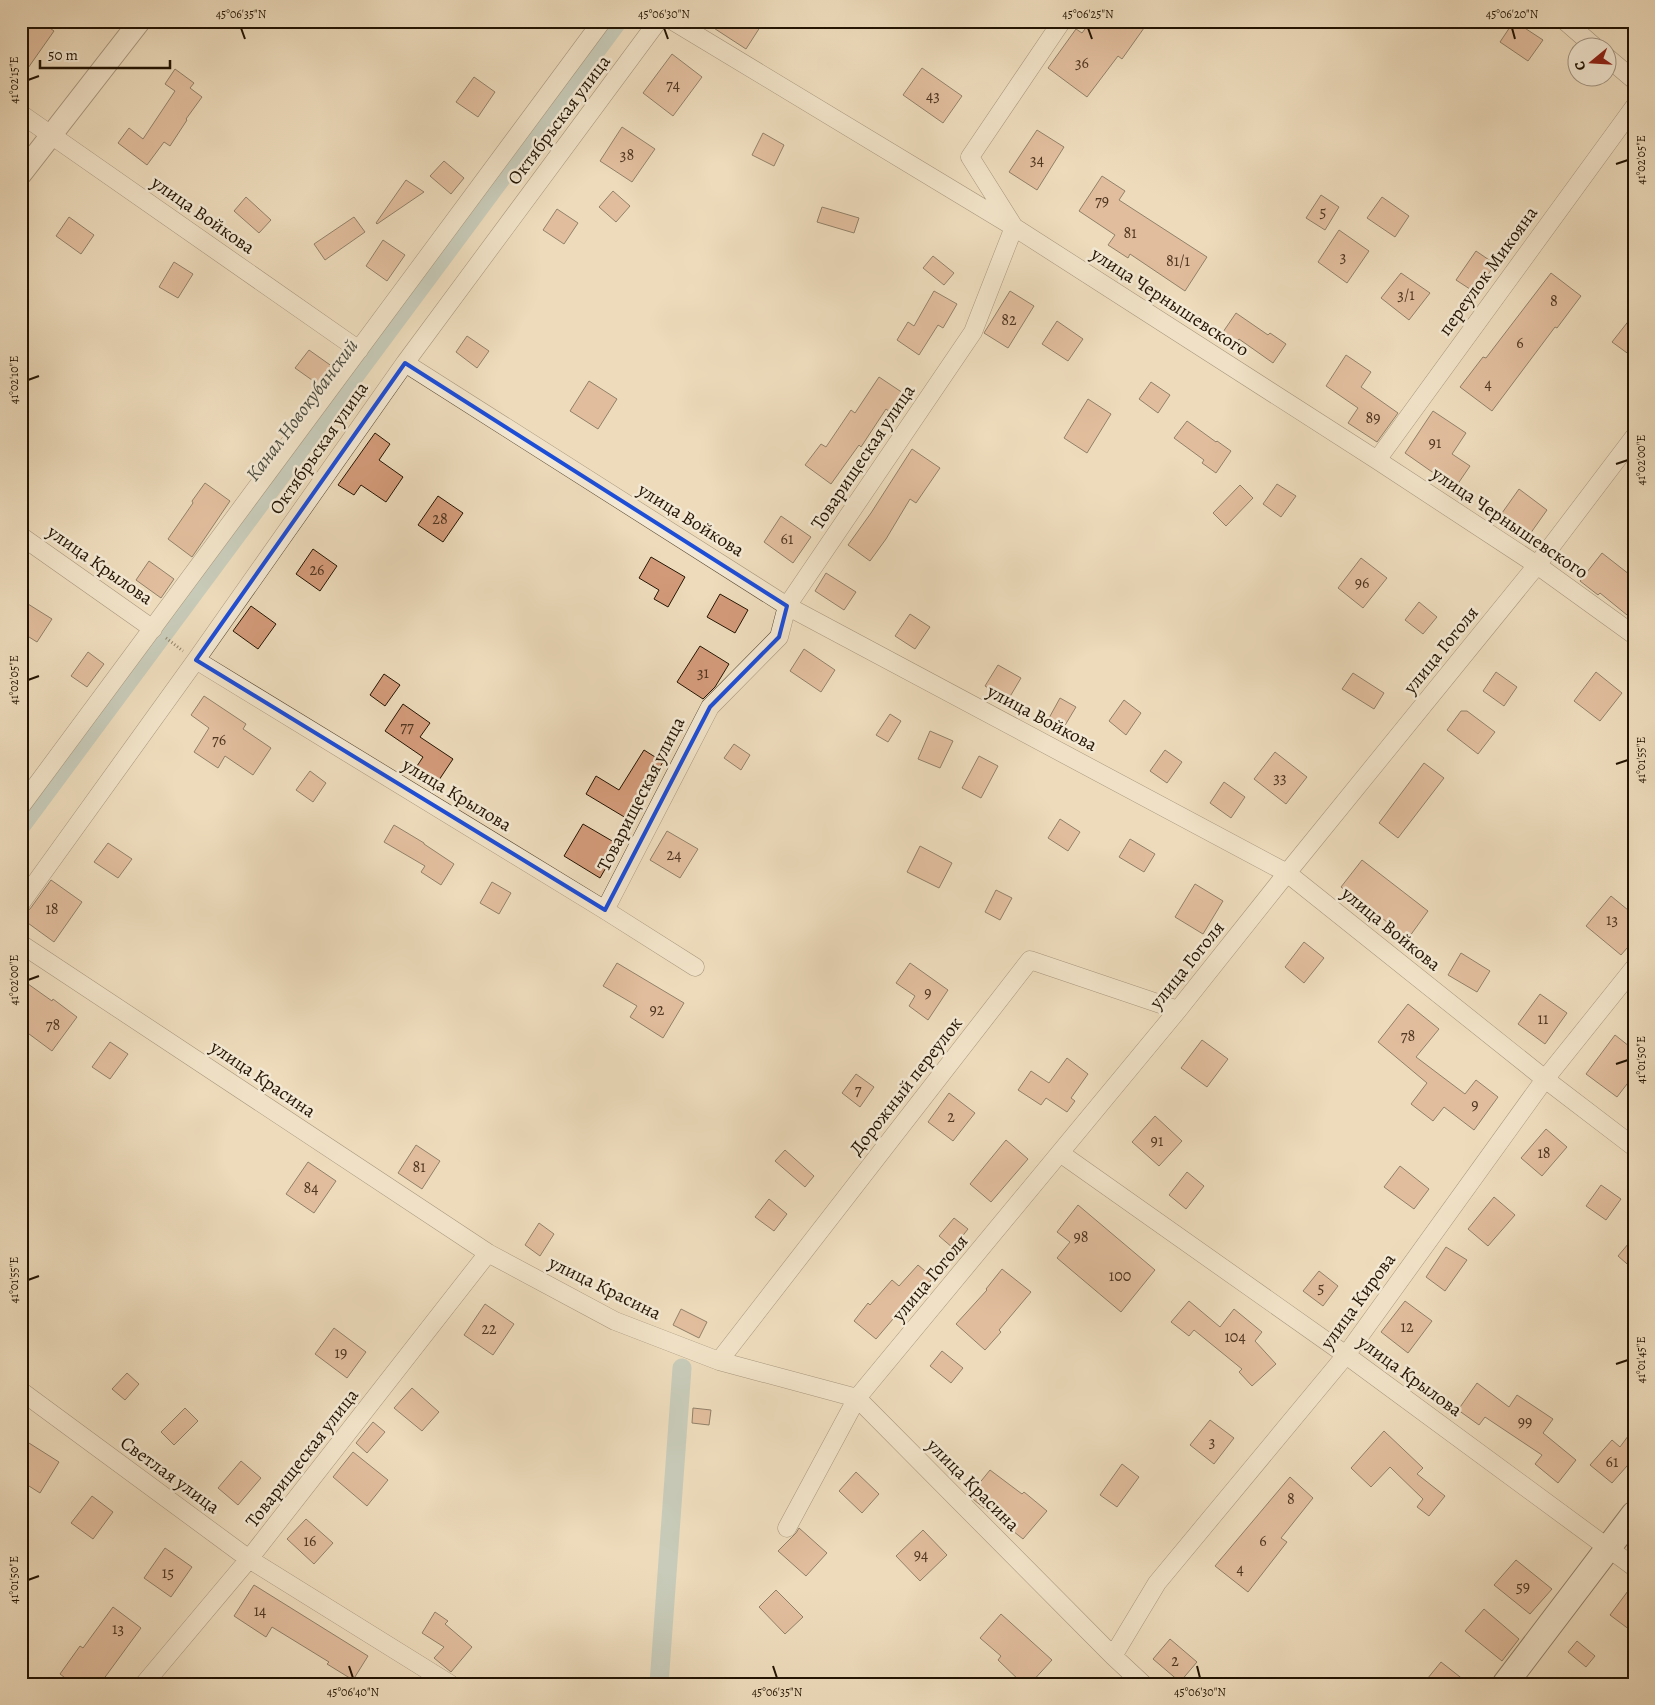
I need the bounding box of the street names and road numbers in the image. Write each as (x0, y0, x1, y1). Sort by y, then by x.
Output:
street label: Октябрьская улица (501, 49, 617, 190)
street label: улица Войкова (145, 169, 260, 260)
street label: переулок Микояна (1432, 201, 1544, 341)
street label: улица Чернышевского (1085, 241, 1254, 363)
street label: Октябрьская улица (263, 376, 375, 520)
street label: Товарищеская улица (805, 379, 921, 535)
street label: улица Чернышевского (1426, 460, 1593, 585)
street label: улица Войкова (632, 476, 749, 563)
street label: улица Крылова (41, 518, 158, 611)
street label: улица Гоголя (1397, 601, 1484, 700)
street label: улица Войкова (982, 678, 1102, 758)
street label: Товарищеская улица (591, 712, 691, 876)
street label: улица Крылова (397, 752, 517, 838)
street label: улица Войкова (1335, 880, 1446, 977)
street label: улица Гоголя (1143, 916, 1230, 1015)
street label: Дорожный переулок (844, 1011, 969, 1161)
street label: улица Красина (204, 1034, 321, 1124)
street label: улица Гоголя (885, 1229, 974, 1328)
street label: улица Кирова (1314, 1247, 1402, 1355)
street label: улица Красина (544, 1249, 666, 1327)
street label: улица Крылова (1352, 1329, 1468, 1423)
street label: Товарищеская улица (239, 1383, 365, 1533)
street label: Светлая улица (115, 1430, 225, 1520)
street label: улица Красина (920, 1432, 1025, 1537)

